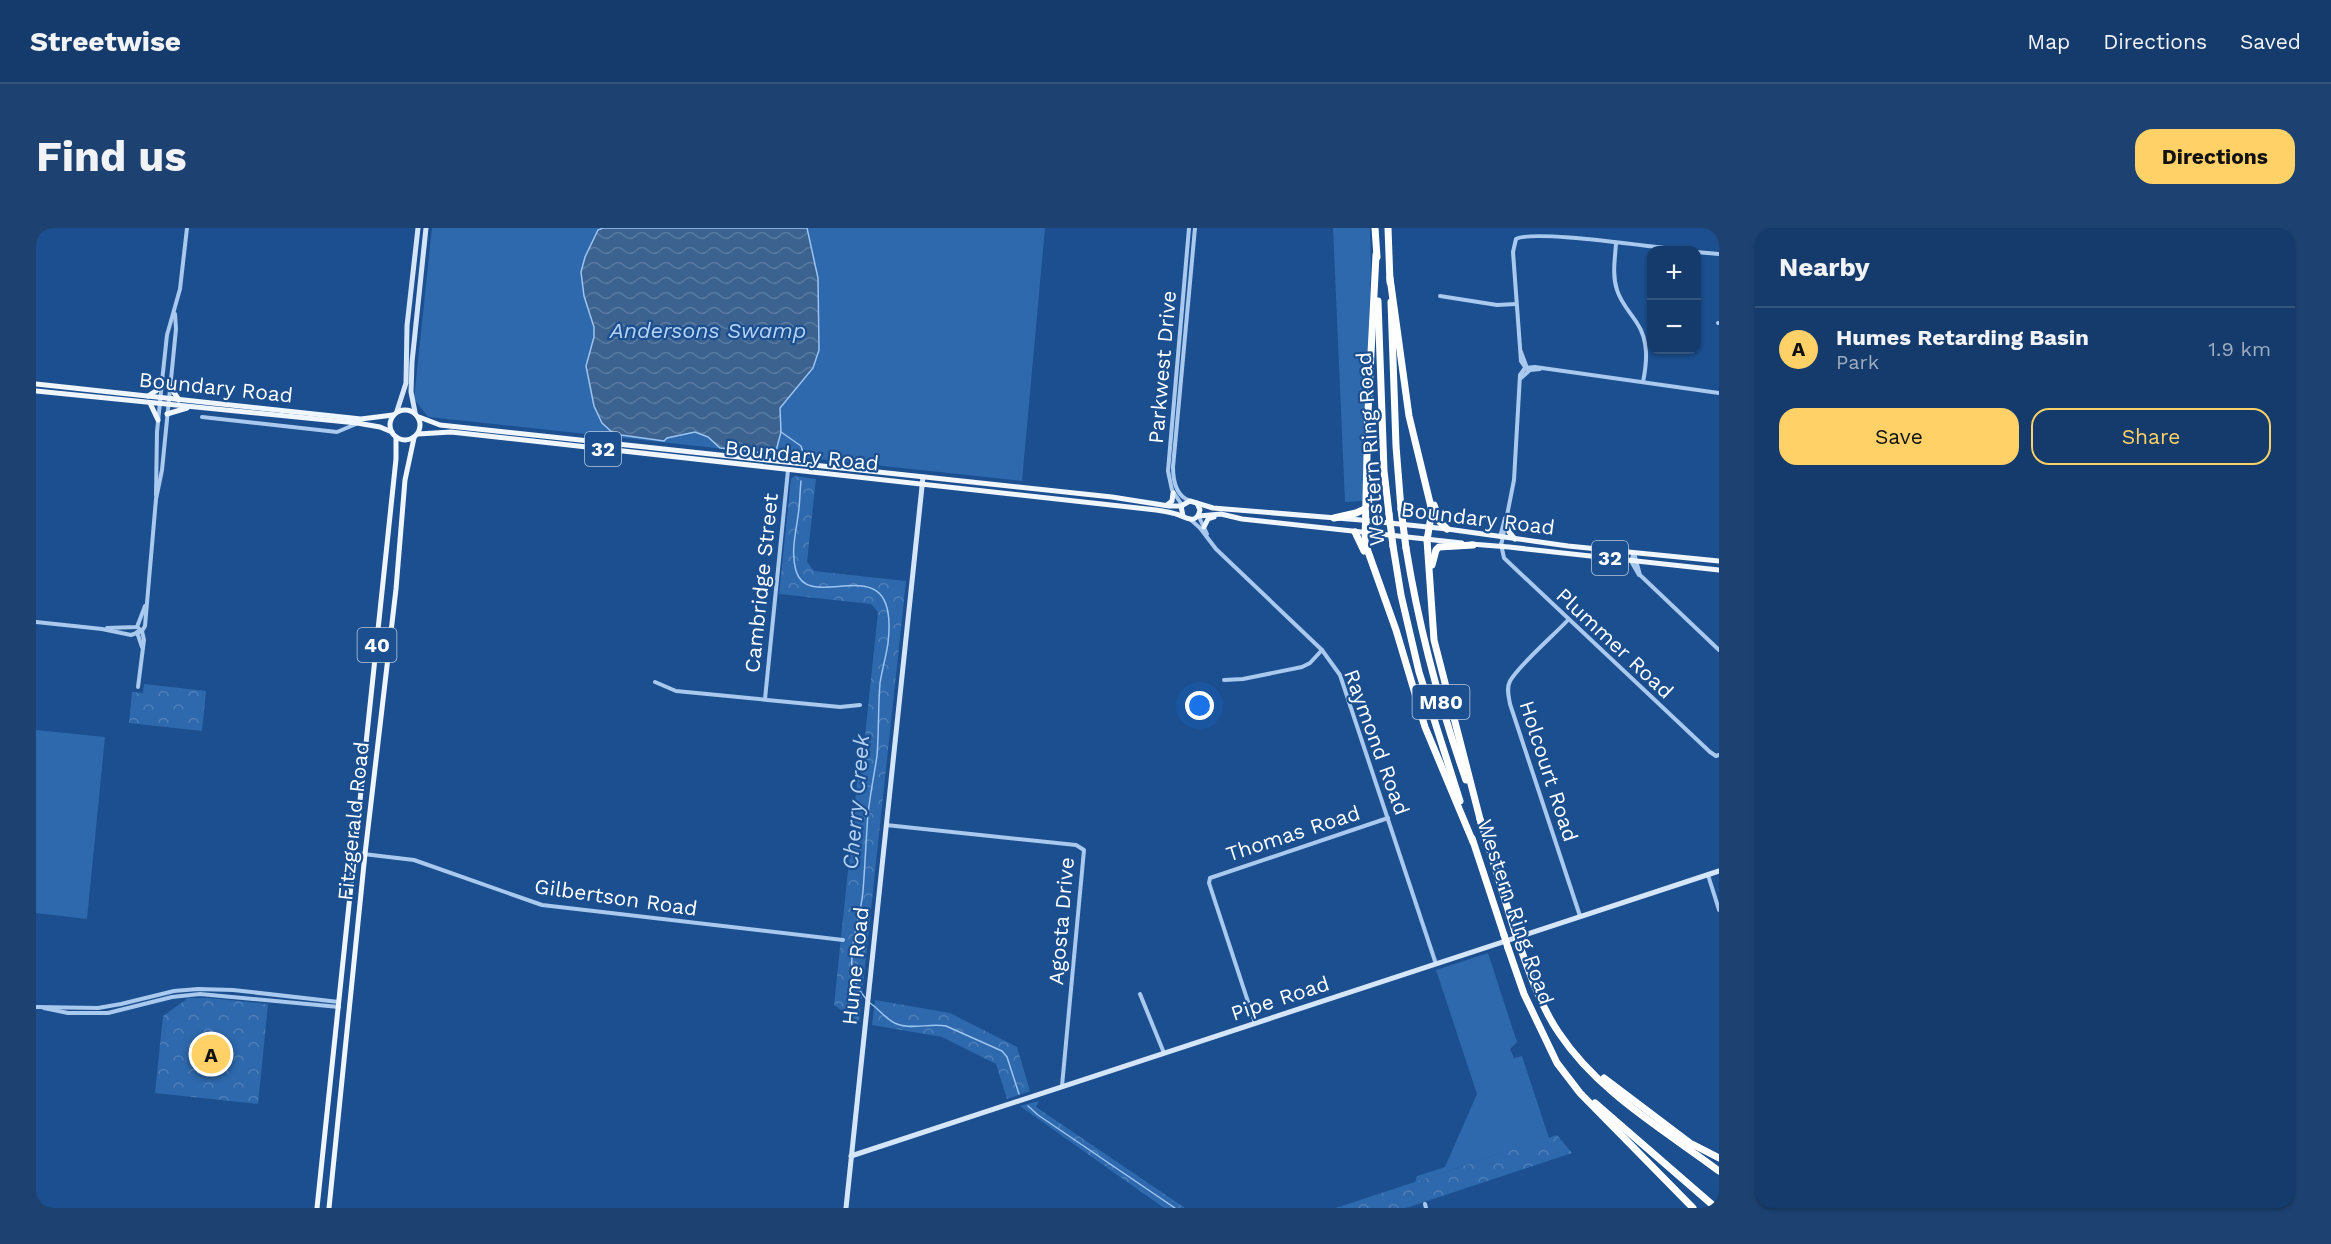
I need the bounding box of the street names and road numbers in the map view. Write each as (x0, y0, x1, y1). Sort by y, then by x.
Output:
street label: Parkwest Drive (1143, 289, 1181, 445)
street label: Western Ring Road (1351, 351, 1389, 547)
street label: Boundary Road (138, 366, 294, 408)
road number: 32 (585, 432, 621, 466)
street label: Boundary Road (724, 434, 880, 476)
street label: Cambridge Street (739, 492, 783, 674)
street label: Boundary Road (1400, 496, 1556, 540)
road number: 32 (1592, 541, 1628, 575)
street label: Plummer Road (1551, 582, 1679, 704)
road number: 40 (358, 628, 396, 662)
street label: Raymond Road (1339, 666, 1415, 818)
road number: M80 (1412, 685, 1470, 719)
street label: Holcourt Road (1514, 697, 1584, 845)
street label: Fitzgerald Road (332, 740, 374, 902)
street label: Thomas Road (1223, 800, 1363, 866)
street label: Western Ring Road (1473, 816, 1559, 1008)
street label: Agosta Drive (1043, 856, 1079, 986)
street label: Gilbertson Road (533, 873, 699, 921)
street label: Hume Road (836, 906, 874, 1026)
street label: Pipe Road (1228, 970, 1332, 1026)

